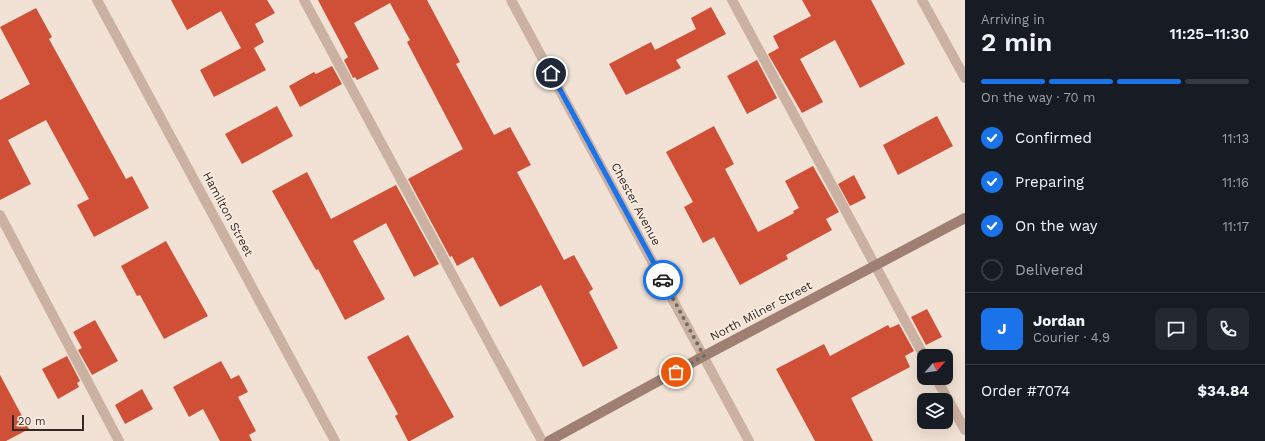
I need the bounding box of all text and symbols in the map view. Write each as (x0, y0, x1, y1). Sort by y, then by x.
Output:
text: Arriving in (981, 12, 1045, 27)
text: 11:25–11:30 (1169, 25, 1249, 43)
text: 2 min (981, 27, 1052, 57)
pin (534, 56, 568, 90)
icon: home (540, 62, 562, 84)
text: On the way · 70 m (981, 90, 1095, 105)
icon: check (981, 127, 1003, 149)
text: Confirmed (1015, 129, 1092, 147)
text: 11:13 (1222, 131, 1249, 146)
street label: Chester Avenue (608, 160, 664, 248)
street label: Hamilton Street (200, 169, 256, 259)
icon: check (981, 171, 1003, 193)
text: Preparing (1015, 173, 1084, 191)
text: 11:16 (1222, 175, 1249, 190)
icon: check (981, 215, 1003, 237)
text: On the way (1015, 217, 1097, 235)
text: 11:17 (1223, 219, 1249, 234)
courier (643, 260, 683, 300)
text: Delivered (1015, 261, 1083, 279)
icon: car (652, 269, 674, 291)
street label: North Milner Street (708, 278, 814, 344)
button: chat (1155, 308, 1197, 350)
button: phone (1207, 308, 1249, 350)
text: Jordan (1033, 312, 1085, 330)
text: J (997, 320, 1007, 338)
text: Courier · 4.9 (1033, 330, 1110, 345)
north arrow (917, 349, 953, 385)
map controls (917, 349, 953, 429)
pin (659, 355, 693, 389)
icon: bag (665, 361, 687, 383)
text: Order #7074 (981, 382, 1070, 400)
text: $34.84 (1197, 382, 1249, 400)
button: layers (917, 393, 953, 429)
scale bar (12, 413, 84, 432)
text: 20 m (18, 415, 46, 428)

